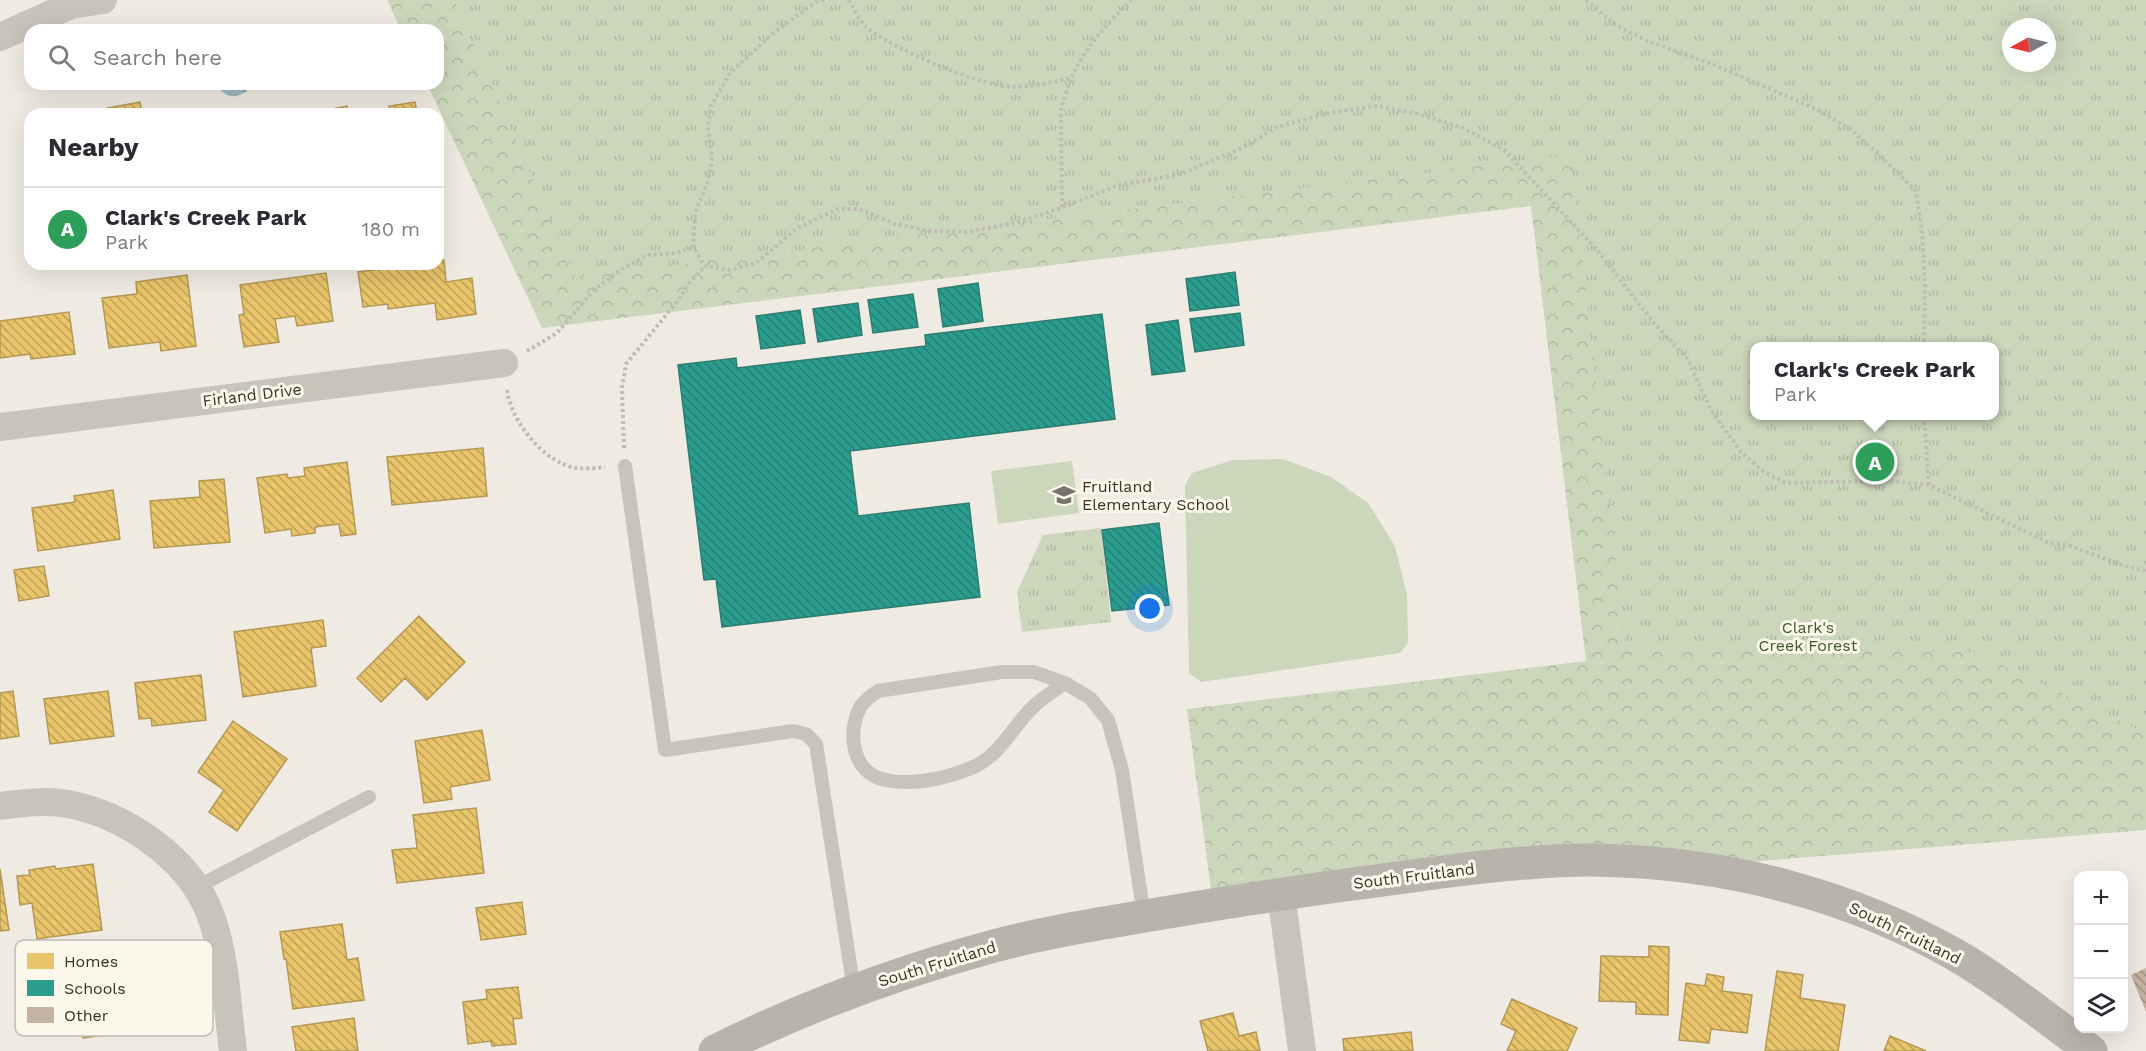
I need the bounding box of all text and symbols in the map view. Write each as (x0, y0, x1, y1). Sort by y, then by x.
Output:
north arrow (2002, 18, 2056, 72)
search box (24, 24, 444, 90)
icon: search (45, 41, 78, 74)
text: Search here (93, 45, 222, 70)
text: Nearby (48, 132, 139, 162)
text: Clark's Creek Park (105, 205, 307, 230)
text: A (61, 217, 74, 241)
text: 180 m (362, 217, 420, 241)
text: Park (105, 230, 148, 254)
popup (1750, 342, 1999, 420)
text: Clark's Creek Park (1774, 357, 1975, 382)
street label: Firland Drive (201, 379, 303, 411)
text: Park (1774, 382, 1817, 406)
pin: A (1856, 440, 1894, 484)
place label: Fruitland Elementary School (1082, 477, 1230, 514)
school or university icon: Fruitland Elementary School (1051, 482, 1077, 508)
your location (1135, 594, 1164, 623)
park label: Clark's Creek Forest (1758, 618, 1858, 655)
street label: South Fruitland (1352, 859, 1476, 893)
map controls (2074, 871, 2128, 1033)
button: + (2074, 871, 2128, 925)
street label: South Fruitland (1846, 898, 1964, 968)
button: − (2074, 925, 2128, 979)
street label: South Fruitland (876, 937, 998, 991)
legend (15, 940, 213, 1036)
text: Homes (64, 952, 118, 971)
text: Schools (64, 979, 126, 998)
button: layers (2074, 979, 2128, 1033)
text: Other (64, 1006, 109, 1025)

